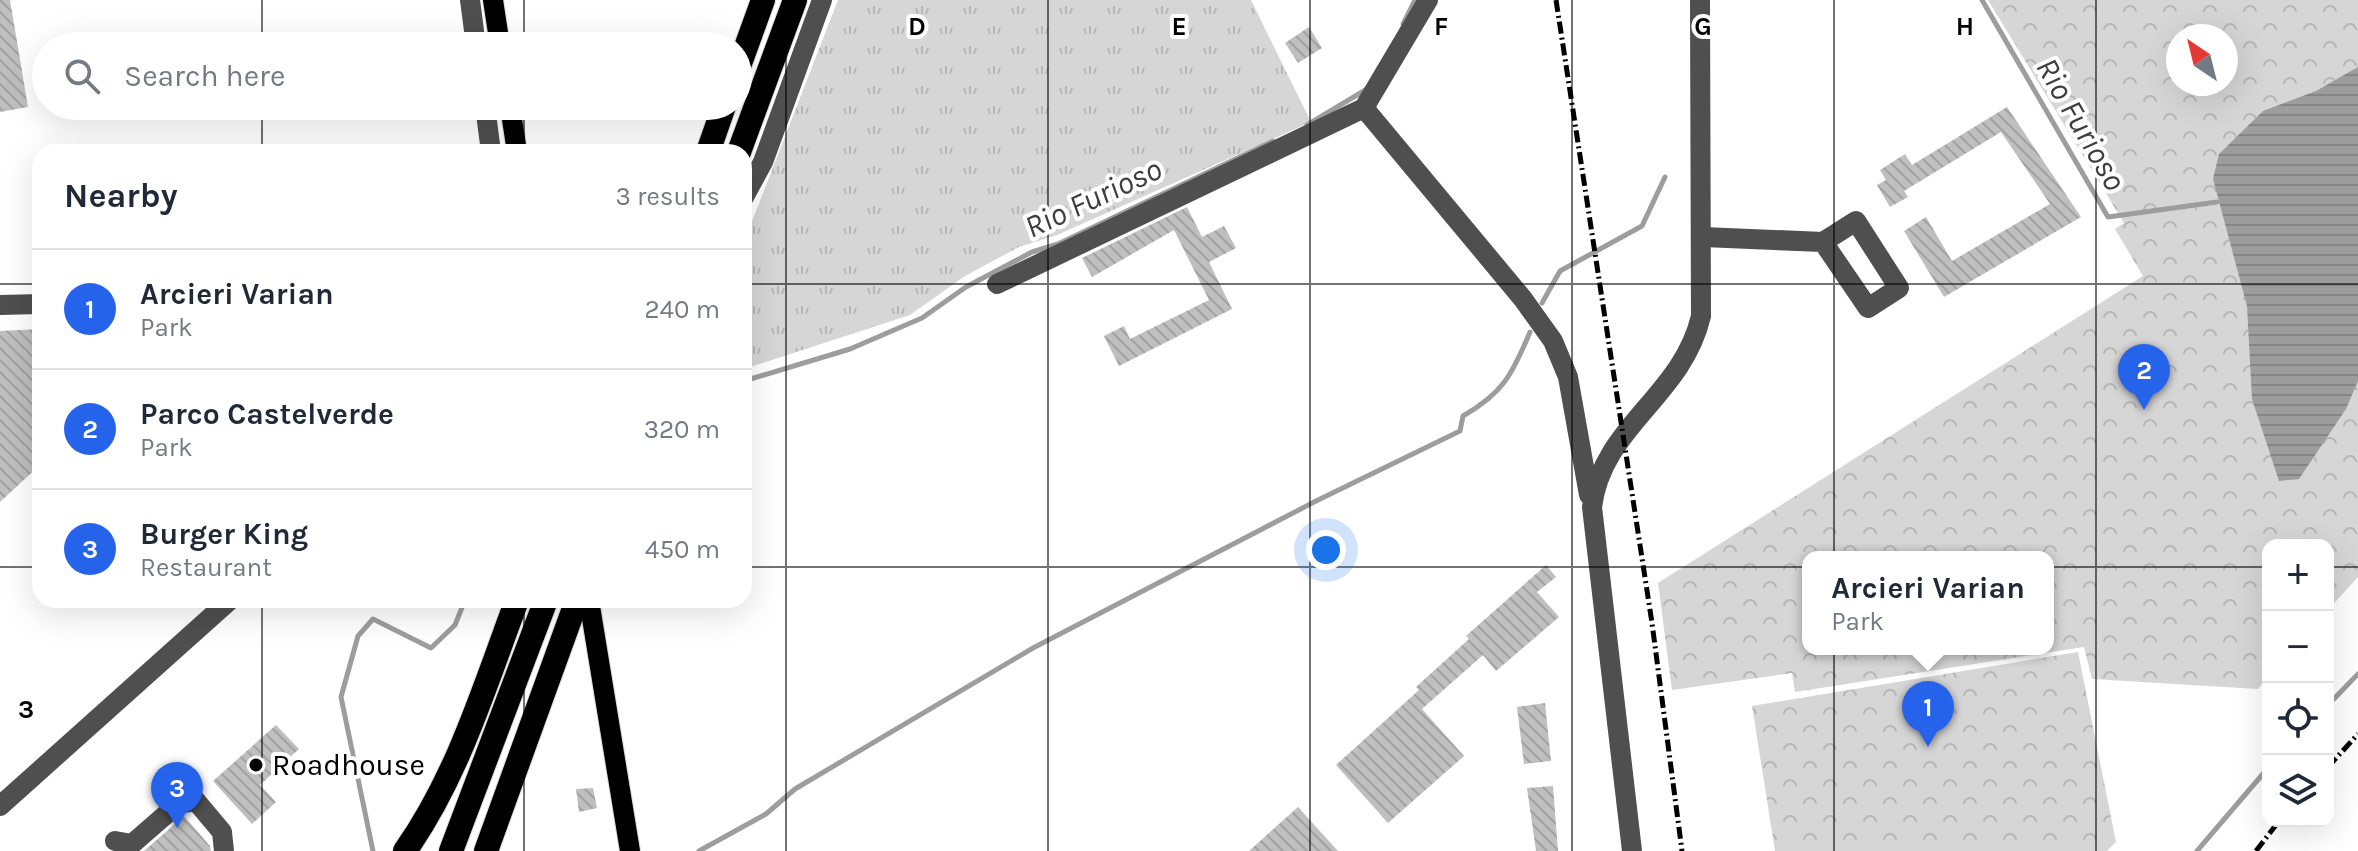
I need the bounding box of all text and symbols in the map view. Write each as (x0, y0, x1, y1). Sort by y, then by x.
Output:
text: D (908, 11, 926, 42)
text: E (1171, 11, 1187, 42)
text: F (1434, 11, 1448, 42)
text: G (1694, 11, 1712, 42)
text: H (1956, 11, 1974, 42)
north arrow (2166, 24, 2238, 96)
search box (32, 32, 752, 120)
water label: Rio Furioso (2028, 51, 2134, 197)
icon: search (60, 54, 104, 98)
text: Search here (124, 58, 285, 94)
water label: Rio Furioso (1019, 150, 1168, 246)
text: Nearby (64, 176, 178, 216)
text: 3 results (616, 181, 720, 212)
text: Arcieri Varian (140, 276, 334, 312)
text: 1 (85, 294, 95, 325)
text: 240 m (644, 294, 720, 325)
text: Park (140, 312, 193, 343)
pin: 2 (2118, 344, 2170, 410)
text: Parco Castelverde (140, 396, 394, 432)
text: 2 (82, 414, 98, 445)
text: 320 m (644, 414, 720, 445)
text: Park (140, 432, 193, 463)
text: Burger King (140, 516, 308, 552)
your location (1306, 530, 1346, 570)
text: 3 (82, 534, 98, 565)
text: 450 m (645, 534, 720, 565)
map controls (2262, 539, 2334, 827)
button: + (2262, 539, 2334, 611)
popup (1802, 551, 2054, 655)
text: Restaurant (140, 552, 272, 583)
text: Arcieri Varian (1831, 570, 2025, 606)
text: Park (1831, 606, 1884, 637)
button: − (2262, 611, 2334, 683)
pin: 1 (1902, 681, 1954, 747)
button: locate (2262, 683, 2334, 755)
text: 3 (18, 694, 34, 725)
place label: Roadhouse (272, 747, 425, 783)
button: layers (2262, 755, 2334, 827)
marker: Roadhouse (247, 756, 265, 774)
pin: 3 (151, 762, 203, 828)

